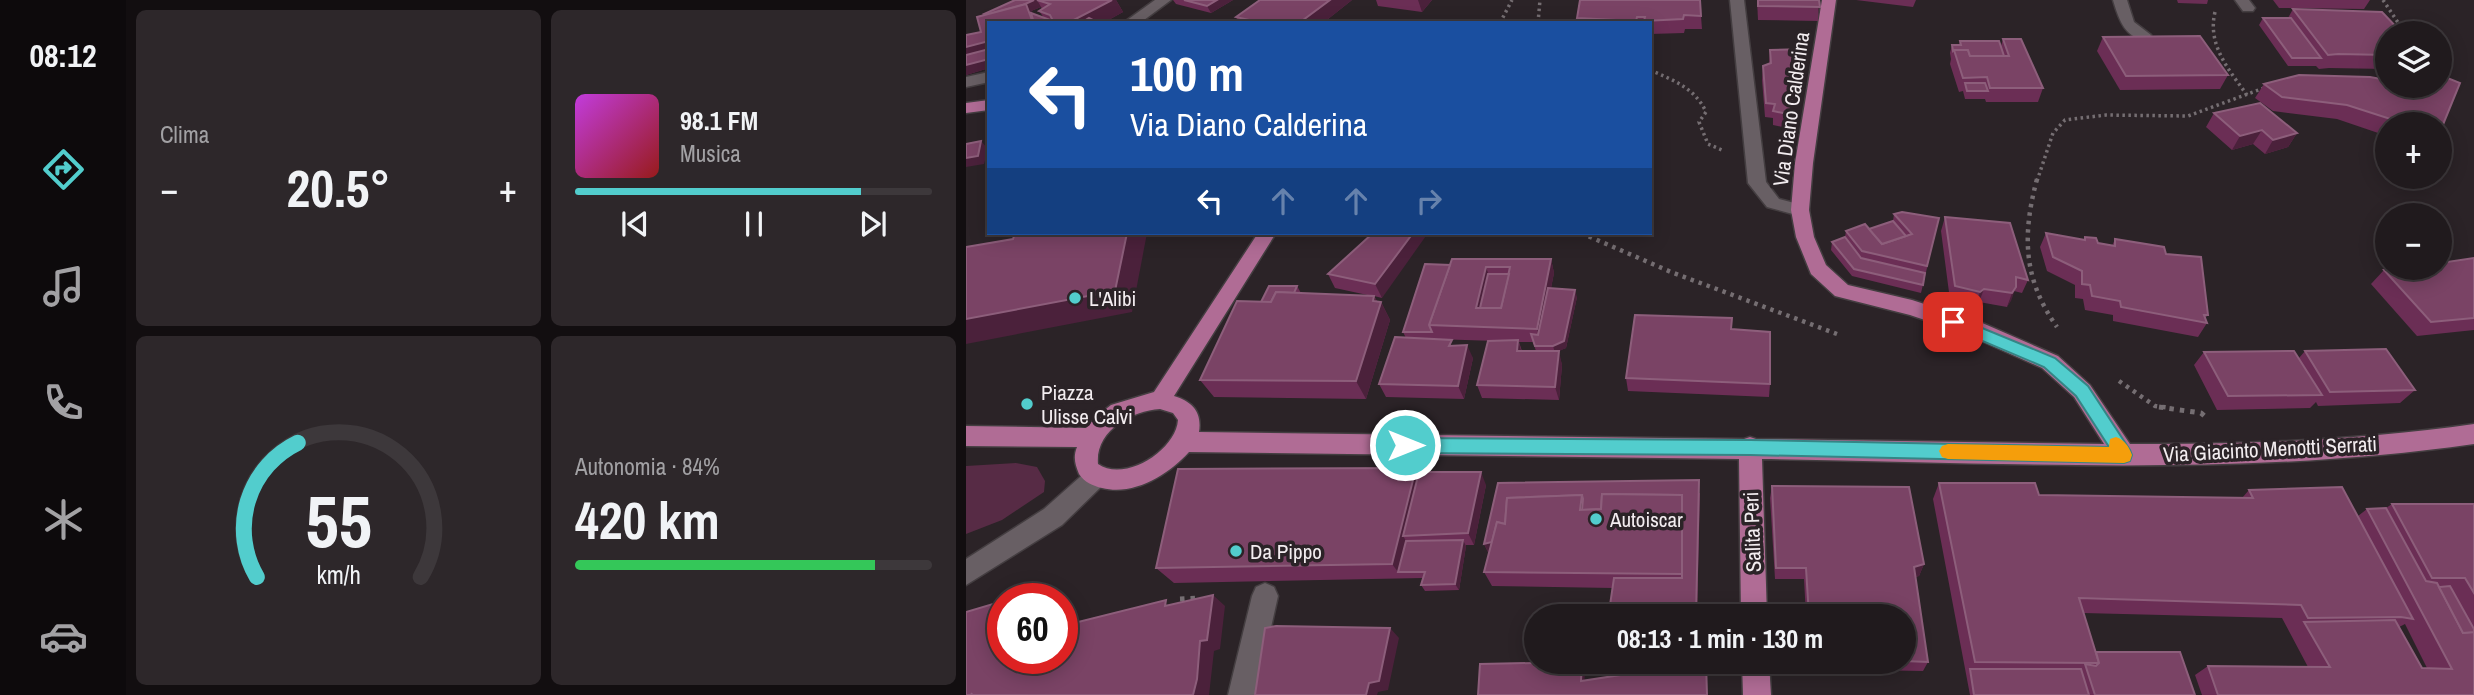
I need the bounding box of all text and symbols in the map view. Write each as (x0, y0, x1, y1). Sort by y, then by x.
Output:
map controls (2375, 21, 2452, 280)
button: layers (2375, 21, 2452, 98)
street label: Via Diano Calderina (1766, 29, 1816, 188)
text: 08:12 (29, 34, 97, 77)
text: 100 m (1130, 40, 1244, 106)
icon: left (1015, 49, 1106, 140)
text: 98.1 FM (680, 103, 758, 138)
text: Via Diano Calderina (1130, 103, 1367, 146)
button: + (2375, 112, 2452, 189)
text: Clima (160, 119, 209, 150)
text: Musica (680, 138, 741, 169)
icon: directions (39, 145, 88, 194)
text: 20.5° (287, 153, 390, 223)
text: − (160, 163, 178, 214)
text: + (499, 163, 517, 214)
icon: left (1191, 182, 1229, 220)
icon: ahead (1264, 182, 1302, 220)
icon: ahead (1337, 182, 1375, 220)
icon: right (1410, 182, 1448, 220)
button: − (2375, 203, 2452, 280)
icon: previous (616, 205, 654, 243)
icon: pause (735, 205, 773, 243)
icon: next (854, 205, 892, 243)
icon: music (39, 262, 88, 311)
place label: L'Alibi (1089, 284, 1136, 313)
marker: L'Alibi (1067, 290, 1083, 306)
pin (1923, 292, 1983, 352)
icon: arrive (1934, 303, 1972, 341)
icon: phone (39, 378, 88, 427)
place label: Piazza Ulisse Calvi (1041, 378, 1133, 431)
marker: Piazza Ulisse Calvi (1019, 396, 1035, 412)
position arrow (1368, 408, 1442, 482)
street label: Via Giacinto Menotti Serrati (2162, 429, 2378, 469)
text: Autonomia · 84% (575, 451, 720, 482)
text: 55 (305, 472, 372, 570)
text: 420 km (575, 485, 720, 555)
street label: Salita Peri (1736, 491, 1768, 573)
icon: climate (39, 495, 88, 544)
place label: Autoiscar (1609, 505, 1683, 534)
marker: Autoiscar (1588, 511, 1604, 527)
place label: Da Pippo (1250, 537, 1322, 566)
marker: Da Pippo (1228, 543, 1244, 559)
text: km/h (316, 557, 361, 591)
speed limit sign: 60 (987, 583, 1078, 674)
icon: car (39, 612, 88, 661)
text: 08:13 · 1 min · 130 m (1617, 621, 1823, 656)

